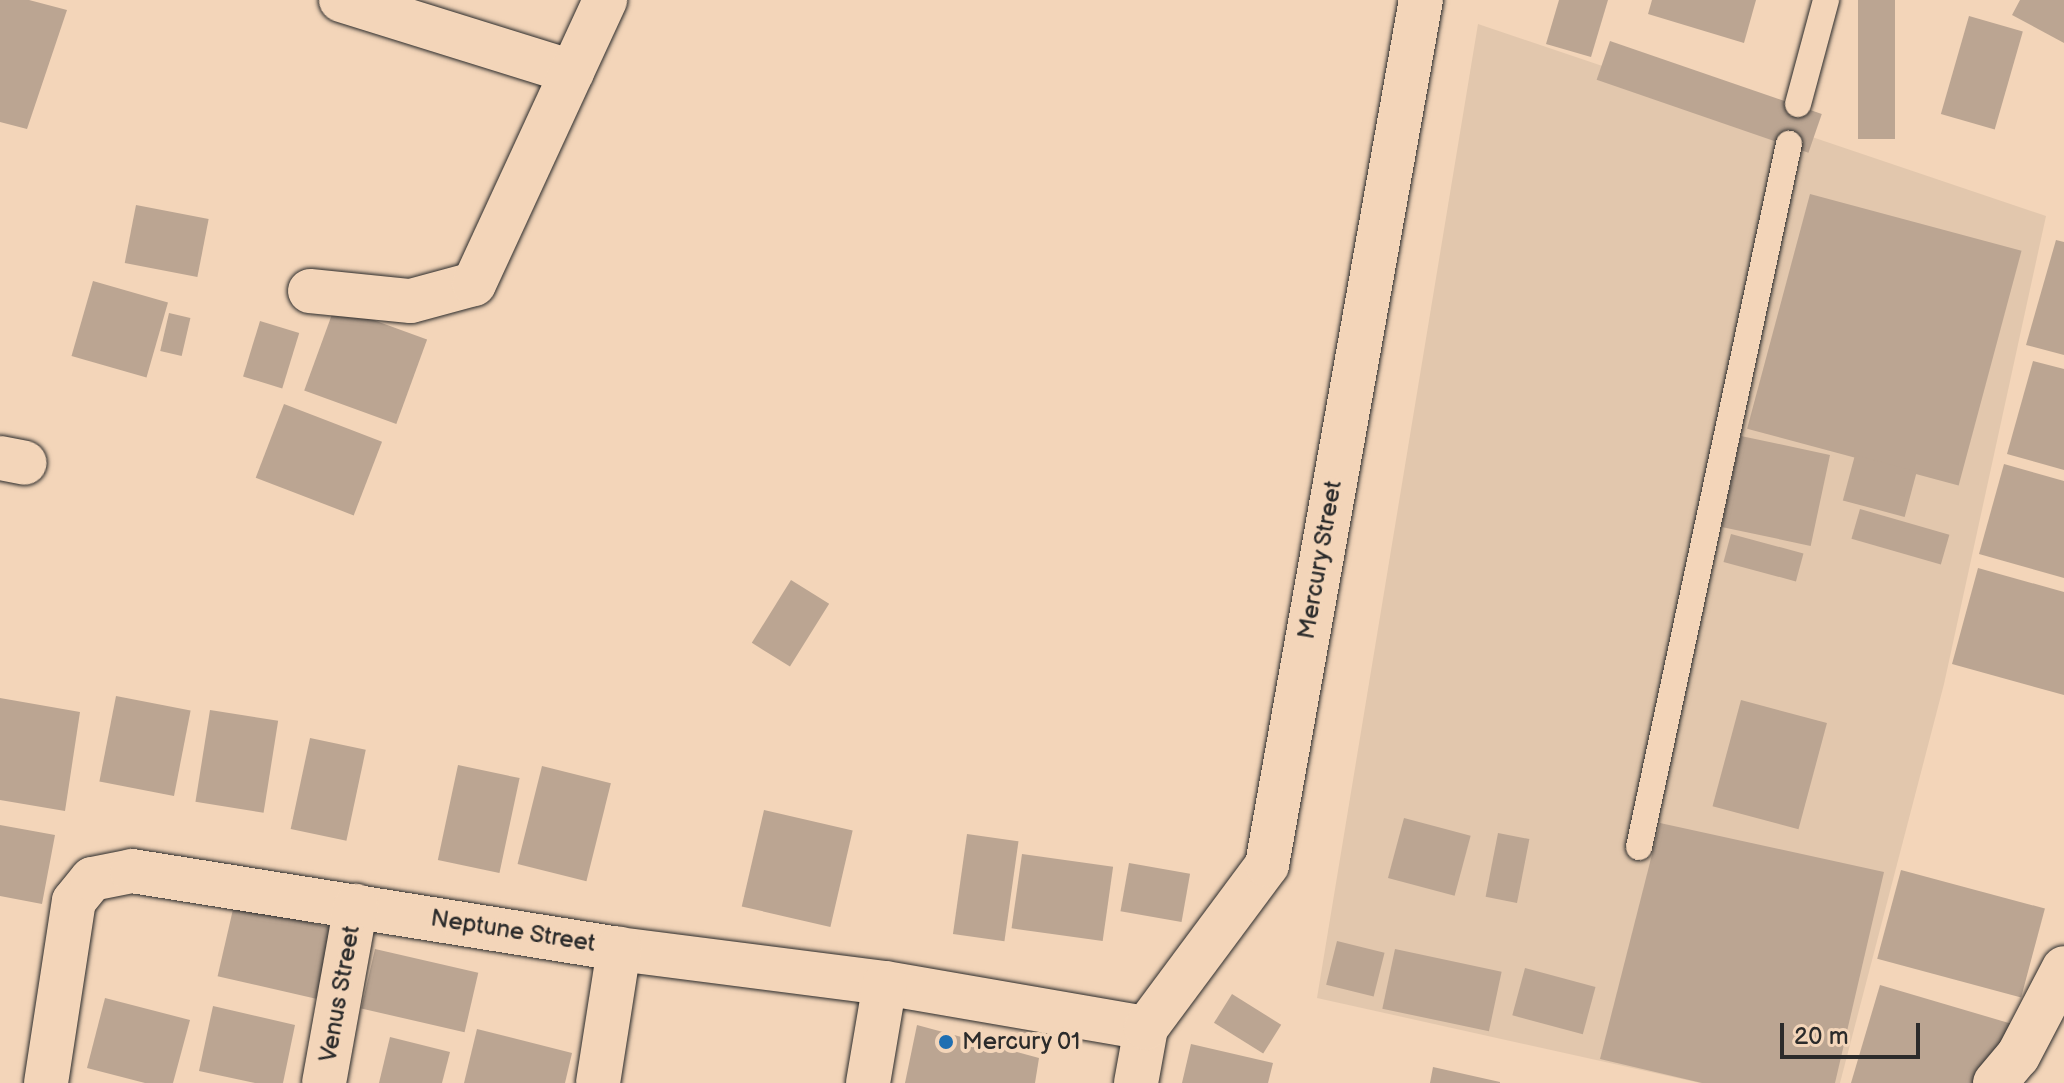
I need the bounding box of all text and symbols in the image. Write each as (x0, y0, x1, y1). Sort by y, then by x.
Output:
street label: Mercury Street (1292, 478, 1348, 642)
street label: Neptune Street (428, 904, 598, 958)
street label: Venus Street (314, 923, 366, 1065)
scale bar (1784, 1007, 1924, 1057)
text: 20 m (1794, 1022, 1849, 1051)
place label: Mercury 01 (962, 1028, 1082, 1056)
marker: Mercury 01 (937, 1033, 955, 1051)

